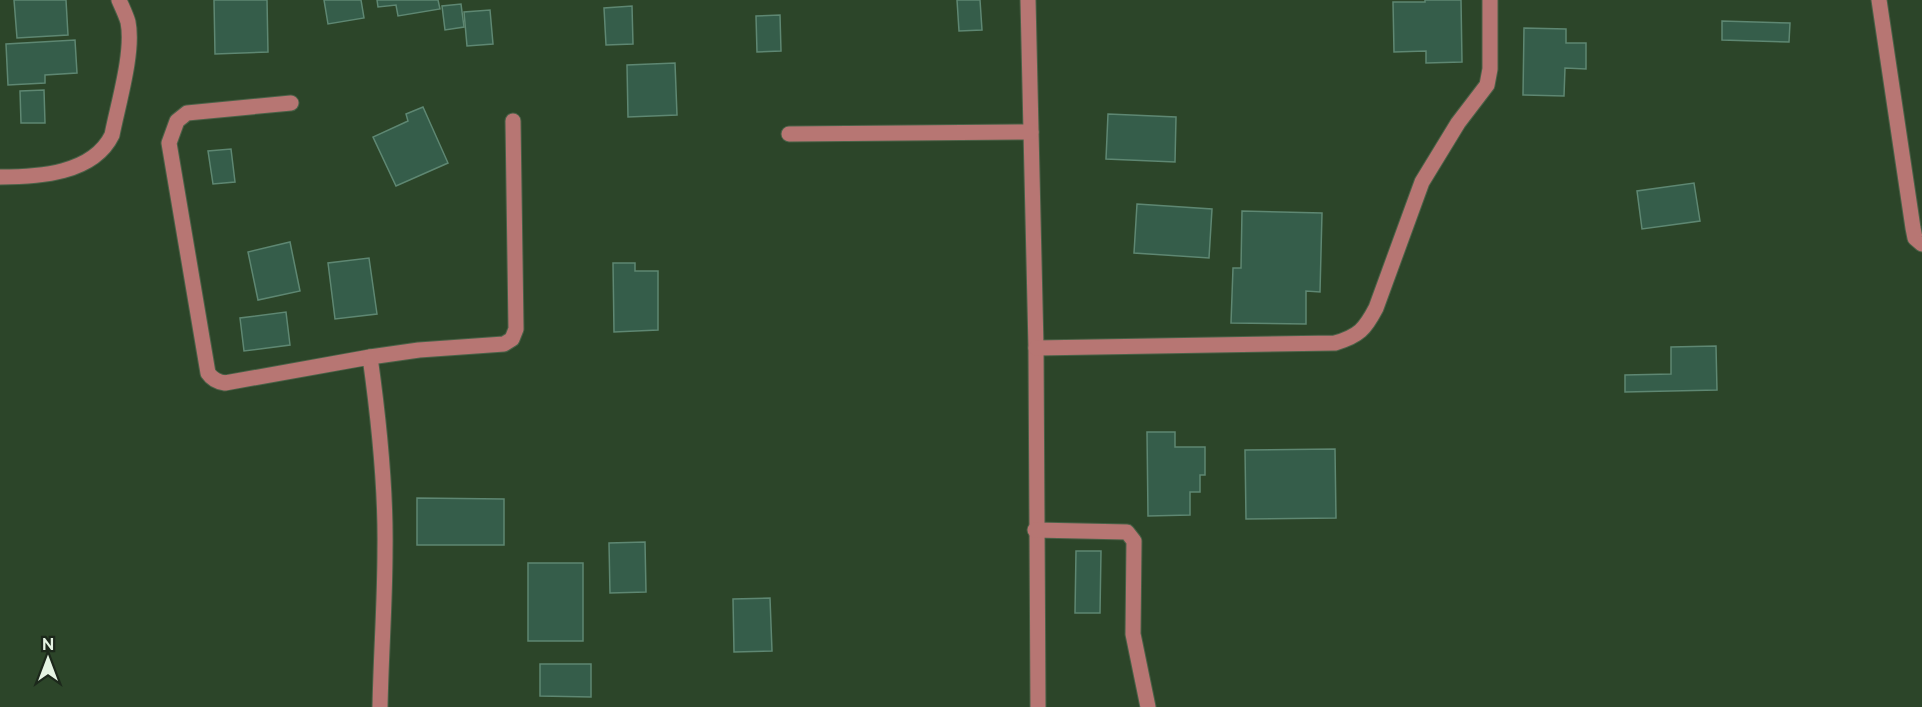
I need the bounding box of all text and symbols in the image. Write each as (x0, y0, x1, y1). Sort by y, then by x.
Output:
north arrow (18, 629, 78, 689)
text: N (42, 635, 54, 654)

